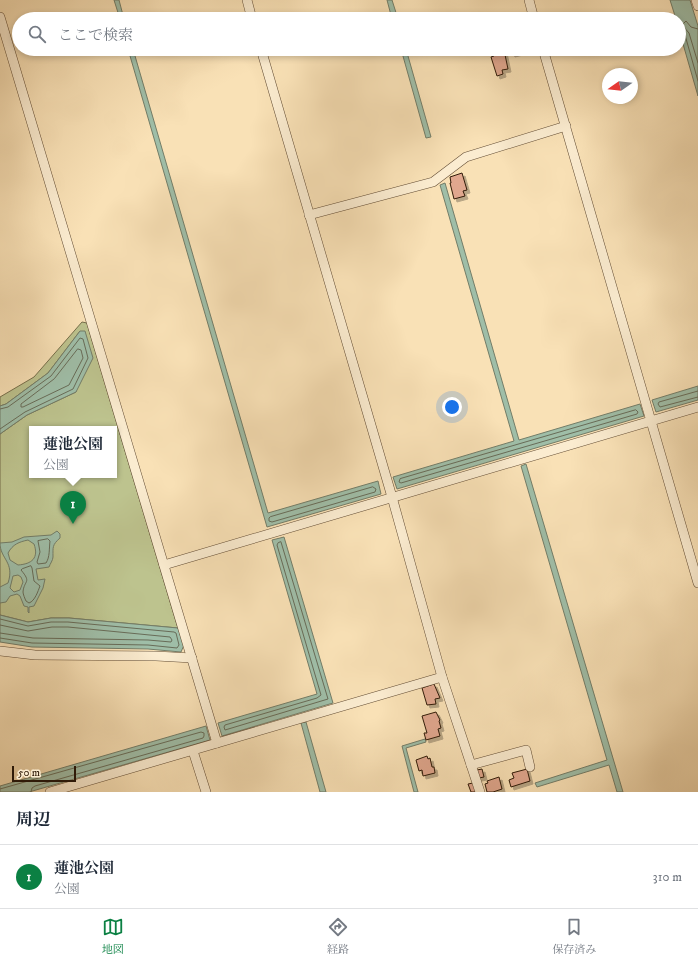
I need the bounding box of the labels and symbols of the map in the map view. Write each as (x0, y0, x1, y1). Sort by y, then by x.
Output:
north arrow (602, 68, 638, 104)
your location (442, 397, 462, 417)
pin: 1 (60, 491, 86, 524)
scale bar (12, 764, 76, 783)

